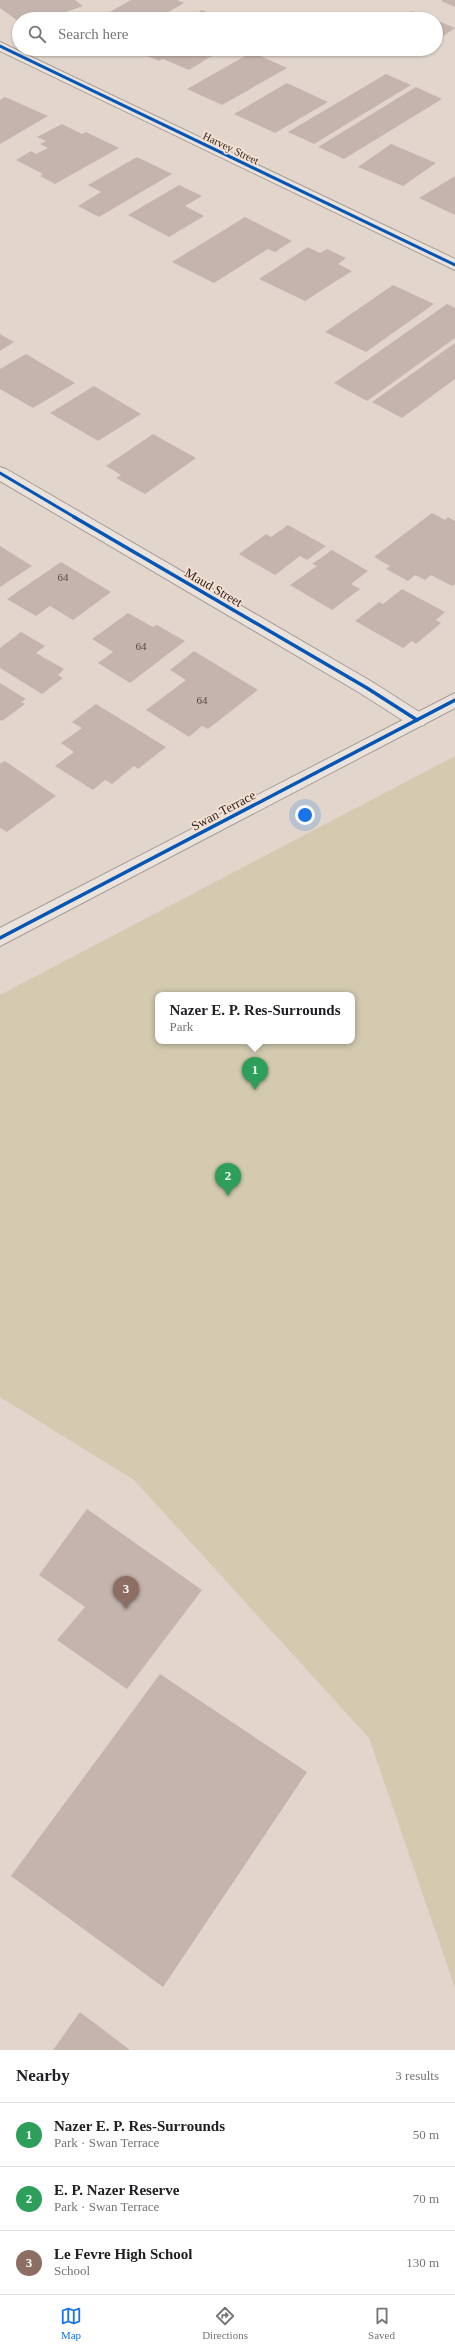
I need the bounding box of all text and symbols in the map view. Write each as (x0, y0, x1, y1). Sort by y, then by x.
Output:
search box (12, 12, 443, 56)
icon: search (26, 23, 48, 45)
text: Search here (58, 26, 128, 42)
street label: Harvey Street (201, 129, 261, 167)
street label: Maud Street (182, 565, 246, 610)
house number: 64 (58, 571, 69, 583)
house number: 64 (136, 640, 147, 652)
house number: 64 (197, 694, 208, 706)
street label: Swan Terrace (189, 787, 258, 834)
your location (295, 805, 315, 825)
popup (155, 992, 355, 1044)
text: Nazer E. P. Res-Surrounds (170, 1002, 341, 1018)
text: Park (170, 1019, 193, 1034)
pin: 1 (242, 1057, 268, 1090)
pin: 2 (215, 1163, 241, 1196)
pin: 3 (113, 1576, 139, 1609)
text: Nearby (16, 2066, 70, 2085)
text: 3 results (395, 2068, 439, 2083)
text: Nazer E. P. Res-Surrounds (54, 2118, 225, 2134)
text: 1 (26, 2127, 32, 2142)
text: 50 m (413, 2127, 439, 2142)
text: Park · Swan Terrace (54, 2135, 159, 2150)
text: E. P. Nazer Reserve (54, 2182, 179, 2198)
text: 2 (26, 2191, 32, 2206)
text: 70 m (413, 2191, 439, 2206)
text: Park · Swan Terrace (54, 2199, 159, 2214)
text: Le Fevre High School (54, 2246, 192, 2262)
text: 3 (26, 2255, 32, 2270)
text: 130 m (406, 2255, 439, 2270)
text: School (54, 2263, 90, 2278)
tab: Map (60, 2305, 82, 2341)
tab: Directions (202, 2305, 248, 2341)
tab: Saved (368, 2305, 395, 2341)

